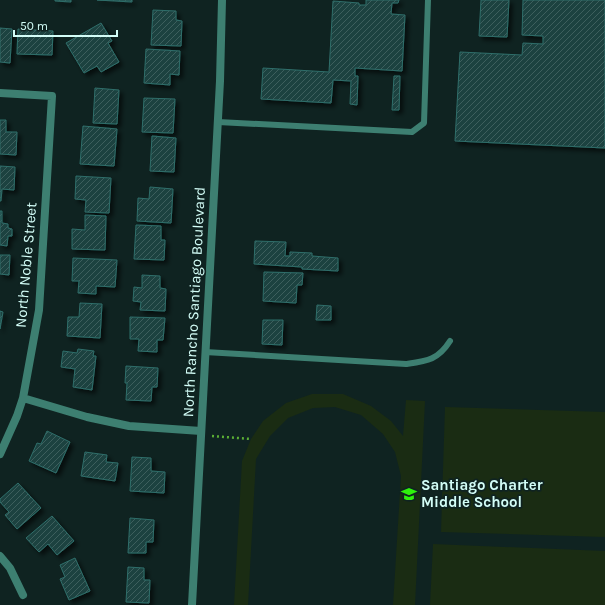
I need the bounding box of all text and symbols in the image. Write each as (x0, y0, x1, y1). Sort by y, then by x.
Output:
scale bar (14, 12, 117, 38)
text: 50 m (20, 19, 48, 33)
street label: North Rancho Santiago Boulevard (179, 186, 209, 418)
street label: North Noble Street (12, 201, 40, 329)
place label: Santiago Charter Middle School (421, 476, 543, 511)
school or university icon: Santiago Charter Middle School (400, 485, 418, 503)

